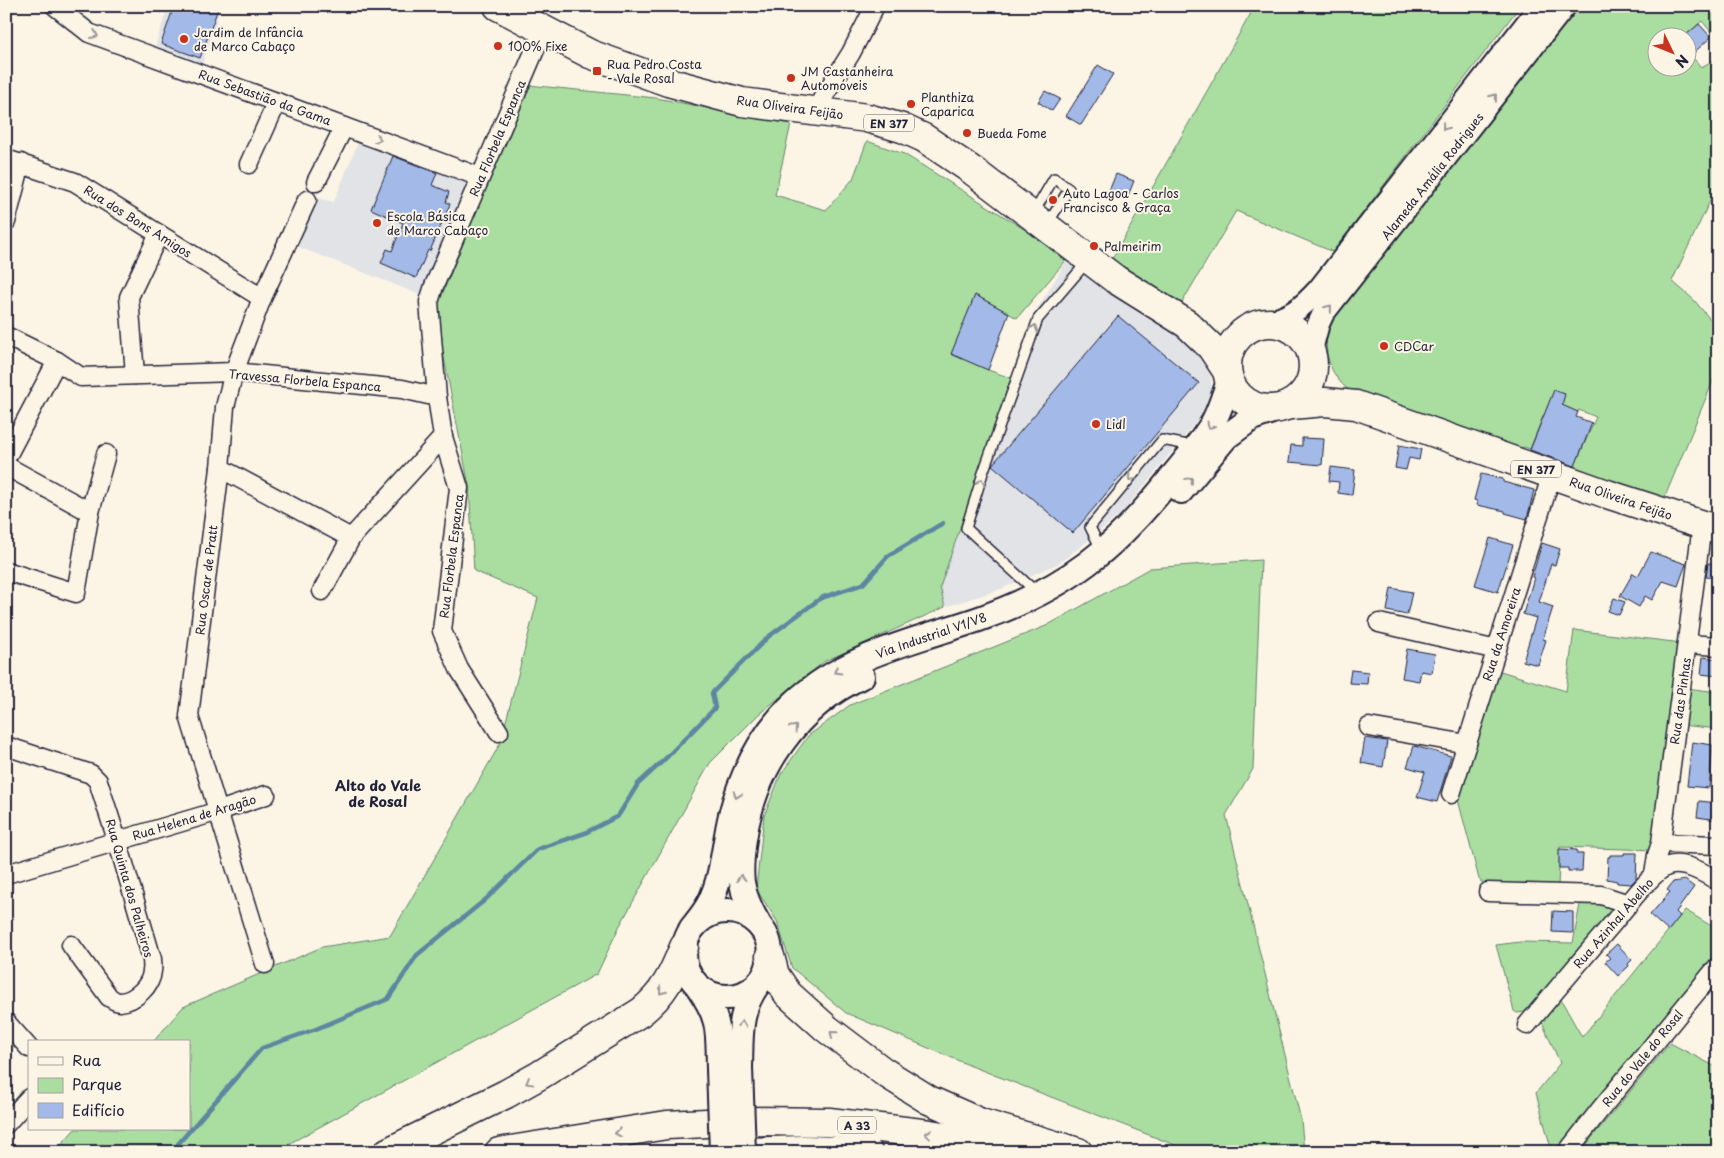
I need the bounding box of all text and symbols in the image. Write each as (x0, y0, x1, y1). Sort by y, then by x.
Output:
place label: Jardim de Infância de Marco Cabaço (194, 23, 304, 55)
one-way arrow (90, 28, 99, 39)
north arrow (1646, 28, 1696, 78)
marker: Jardim de Infância de Marco Cabaço (178, 33, 190, 45)
place label: 100% Fixe (508, 37, 567, 55)
marker: 100% Fixe (492, 40, 504, 52)
text: N (1670, 50, 1693, 72)
place label: Rua Pedro Costa - Vale Rosal (607, 55, 702, 87)
place label: JM Castanheira Automóveis (801, 62, 894, 94)
street label: Rua Sebastião da Gama (196, 65, 334, 130)
marker: Rua Pedro Costa - Vale Rosal (591, 65, 603, 77)
marker: JM Castanheira Automóveis (785, 72, 797, 84)
street label: Rua Florbela Espanca (464, 76, 530, 199)
place label: Planthiza Caparica (921, 88, 975, 120)
street label: Rua Oliveira Feijão (736, 91, 845, 123)
one-way arrow (1488, 94, 1496, 103)
marker: Planthiza Caparica (905, 98, 917, 110)
street label: Alameda Amália Rodrigues (1377, 108, 1488, 243)
road number: EN 377 (864, 115, 914, 132)
one-way arrow (1443, 121, 1451, 130)
place label: Bueda Fome (977, 124, 1047, 142)
marker: Bueda Fome (961, 127, 973, 139)
one-way arrow (374, 133, 382, 143)
street label: Rua dos Bons Amigos (81, 180, 196, 262)
place label: Auto Lagoa - Carlos Francisco & Graça (1063, 184, 1179, 216)
marker: Auto Lagoa - Carlos Francisco & Graça (1047, 194, 1059, 206)
place label: Escola Básica de Marco Cabaço (387, 207, 489, 239)
marker: Escola Básica de Marco Cabaço (371, 217, 383, 229)
place label: Palmeirim (1104, 237, 1161, 255)
marker: Palmeirim (1088, 240, 1100, 252)
one-way arrow (1323, 305, 1331, 314)
one-way arrow (1029, 325, 1039, 333)
place label: CDCar (1394, 337, 1435, 355)
marker: CDCar (1378, 340, 1390, 352)
street label: Travessa Florbela Espanca (228, 364, 383, 396)
place label: Lidl (1106, 415, 1126, 433)
marker: Lidl (1090, 418, 1102, 430)
one-way arrow (1207, 420, 1217, 429)
road number: EN 377 (1511, 460, 1561, 478)
one-way arrow (1127, 472, 1136, 481)
street label: Rua Oliveira Feijão (1567, 472, 1675, 524)
one-way arrow (1184, 477, 1193, 486)
one-way arrow (975, 478, 985, 486)
street label: Rua Florbela Espanca (434, 492, 468, 619)
street label: Rua Oscar de Pratt (190, 524, 222, 636)
street label: Rua da Amoreira (1477, 584, 1525, 683)
street label: Via Industrial V1/V8 (873, 608, 989, 662)
street label: Rua das Pinhas (1665, 656, 1695, 746)
one-way arrow (833, 665, 842, 675)
one-way arrow (788, 725, 797, 734)
district label: Alto do Vale de Rosal (335, 775, 421, 812)
street label: Rua Helena de Aragão (130, 790, 258, 844)
one-way arrow (733, 790, 743, 798)
street label: Rua Quinta dos Palheiros (102, 817, 159, 960)
one-way arrow (736, 874, 747, 882)
street label: Rua Azinhal Abelho (1569, 874, 1657, 972)
one-way arrow (659, 985, 668, 994)
street label: Rua do Vale do Rosal (1597, 1006, 1687, 1110)
one-way arrow (736, 1020, 747, 1028)
one-way arrow (830, 1032, 839, 1040)
legend (28, 1040, 190, 1130)
text: Rua (72, 1048, 101, 1071)
text: Parque (72, 1072, 122, 1095)
one-way arrow (525, 1075, 534, 1085)
text: Edifício (72, 1098, 125, 1121)
road number: A 33 (838, 1116, 876, 1134)
one-way arrow (614, 1127, 623, 1137)
one-way arrow (924, 1129, 932, 1140)

